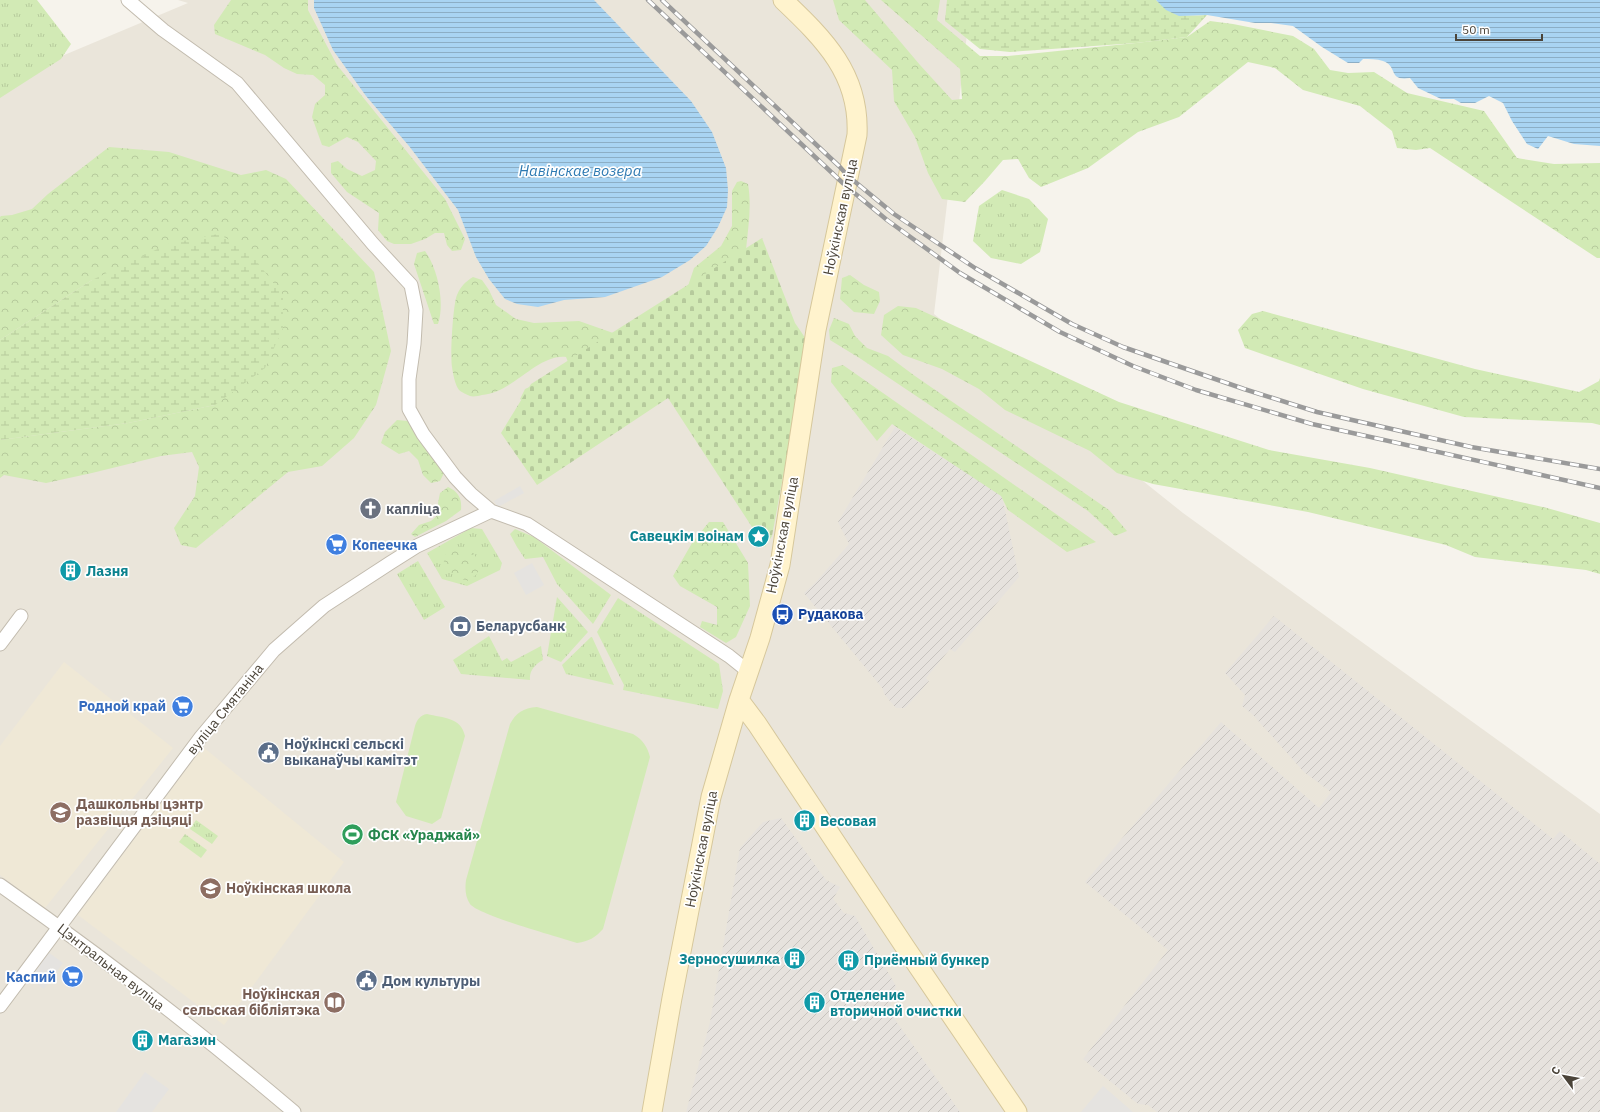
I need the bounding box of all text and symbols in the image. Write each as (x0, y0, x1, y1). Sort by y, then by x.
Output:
scale bar (1456, 16, 1542, 42)
text: 50 m (1462, 22, 1490, 37)
street label: Ноўкінская вуліца (819, 157, 861, 277)
water label: Навінскае возера (519, 161, 642, 180)
street label: Ноўкінская вуліца (762, 475, 802, 595)
church icon: капліца (358, 496, 384, 522)
place label: капліца (386, 500, 440, 518)
place icon: Савецкім воінам (746, 523, 772, 549)
place label: Савецкім воінам (630, 527, 744, 545)
supermarket icon: Копеечка (323, 532, 349, 558)
place label: Копеечка (352, 536, 418, 554)
building icon: Лазня (57, 558, 83, 584)
place label: Лазня (86, 562, 129, 580)
bus stop icon: Рудакова (770, 601, 796, 627)
place label: Рудакова (798, 605, 864, 623)
bank icon: Беларусбанк (448, 613, 474, 639)
place label: Беларусбанк (476, 617, 565, 635)
street label: вуліца Смятаніна (183, 659, 268, 758)
supermarket icon: Родной край (169, 693, 195, 719)
place label: Родной край (78, 697, 166, 715)
place label: Ноўкінскі сельскі выканаўчы камітэт (284, 735, 418, 769)
public building icon: Ноўкінскі сельскі выканаўчы камітэт (255, 739, 281, 765)
street label: Ноўкінская вуліца (681, 789, 721, 909)
place label: Дашкольны цэнтр развіцця дзіцяці (76, 795, 203, 829)
school or university icon: Дашкольны цэнтр развіцця дзіцяці (48, 799, 74, 825)
building icon: Весовая (792, 808, 818, 834)
place label: Весовая (820, 812, 876, 830)
sports icon: ФСК «Ураджай» (340, 822, 366, 848)
place label: ФСК «Ураджай» (368, 826, 480, 844)
school or university icon: Ноўкінская школа (198, 875, 224, 901)
place label: Ноўкінская школа (226, 879, 351, 897)
street label: Цэнтральная вуліца (54, 919, 169, 1015)
building icon: Зерносушилка (782, 946, 808, 972)
building icon: Приёмный бункер (835, 947, 861, 973)
place label: Зерносушилка (679, 950, 780, 968)
place label: Приёмный бункер (864, 951, 989, 969)
supermarket icon: Каспий (59, 964, 85, 990)
place label: Каспий (6, 968, 56, 986)
public building icon: Дом культуры (353, 968, 379, 994)
place label: Дом культуры (382, 972, 480, 990)
place label: Ноўкінская сельская бібліятэка (183, 985, 320, 1019)
place label: Отделение вторичной очистки (830, 986, 962, 1020)
library icon: Ноўкінская сельская бібліятэка (322, 989, 348, 1015)
building icon: Отделение вторичной очистки (802, 990, 828, 1016)
building icon: Магазин (129, 1027, 155, 1053)
place label: Магазин (158, 1031, 216, 1049)
north arrow (1544, 1056, 1584, 1096)
text: С (1548, 1064, 1563, 1077)

